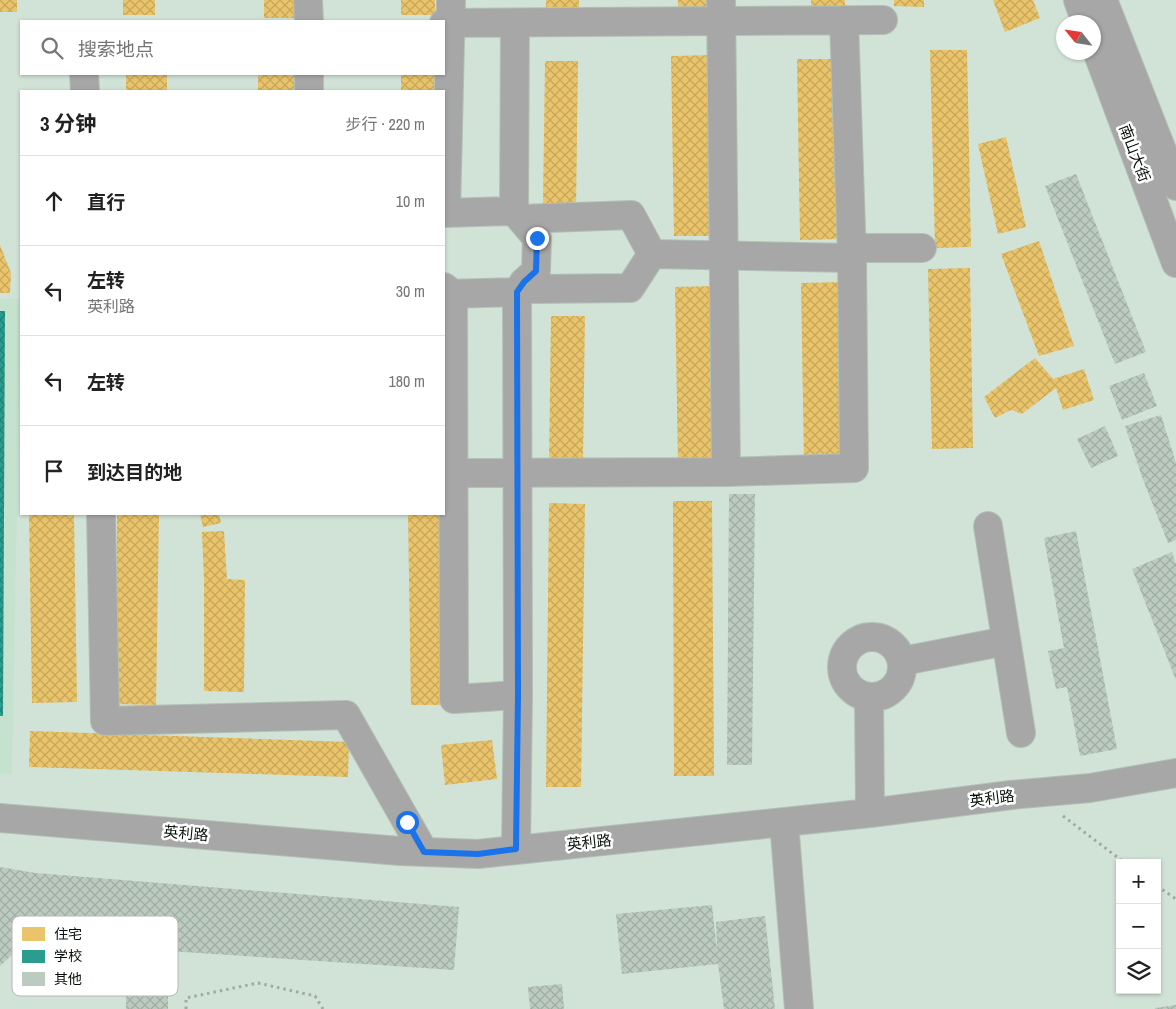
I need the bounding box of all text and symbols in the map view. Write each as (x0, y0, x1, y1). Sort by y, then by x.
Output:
north arrow (1056, 15, 1101, 60)
search box (20, 20, 445, 75)
icon: search (38, 34, 66, 62)
text: 搜索地点 (78, 36, 154, 62)
text: 3 分钟 (40, 109, 96, 138)
text: 步行 · 220 m (346, 113, 425, 135)
street label: 南山大街 (1114, 121, 1156, 185)
icon: ahead (40, 187, 68, 215)
text: 直行 (87, 189, 125, 215)
text: 10 m (396, 190, 425, 212)
route end (526, 227, 549, 250)
text: 左转 (87, 267, 125, 293)
icon: left (40, 277, 68, 305)
text: 30 m (396, 280, 425, 302)
text: 英利路 (87, 295, 135, 317)
icon: left (40, 367, 68, 395)
text: 左转 (87, 369, 125, 395)
text: 180 m (389, 370, 425, 392)
icon: arrive (40, 457, 68, 485)
text: 到达目的地 (87, 459, 182, 485)
street label: 英利路 (968, 785, 1016, 811)
route start (396, 811, 419, 834)
street label: 英利路 (163, 821, 209, 845)
street label: 英利路 (566, 829, 612, 855)
map controls (1116, 859, 1161, 994)
button: + (1116, 859, 1161, 904)
button: − (1116, 904, 1161, 949)
legend (12, 916, 178, 996)
text: 住宅 (54, 925, 82, 943)
text: 学校 (54, 947, 82, 965)
button: layers (1116, 949, 1161, 994)
text: 其他 (54, 970, 82, 988)

